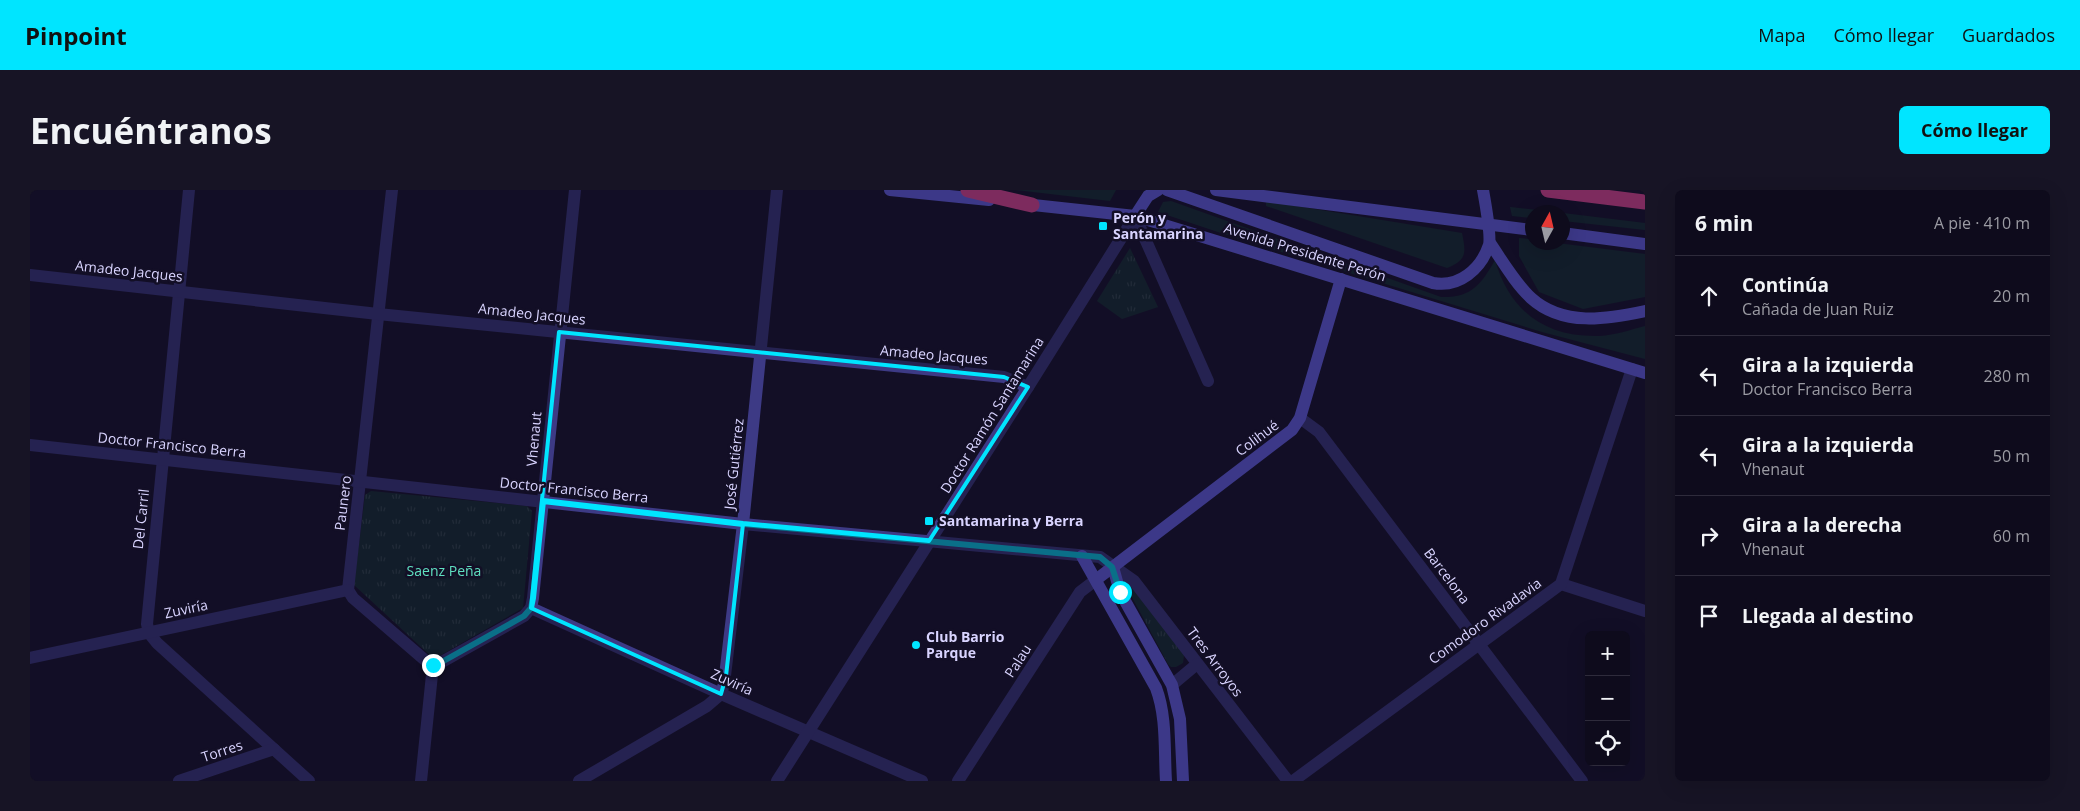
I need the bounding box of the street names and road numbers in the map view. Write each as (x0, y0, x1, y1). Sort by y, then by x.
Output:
street label: Avenida Presidente Perón (1222, 218, 1389, 285)
street label: Amadeo Jacques (74, 255, 184, 286)
street label: Amadeo Jacques (477, 298, 587, 329)
street label: Doctor Ramón Santamarina (935, 333, 1048, 497)
street label: Amadeo Jacques (879, 340, 989, 369)
street label: Vhenaut (522, 411, 545, 467)
street label: Colihué (1231, 415, 1282, 460)
street label: José Gutiérrez (719, 417, 748, 512)
street label: Doctor Francisco Berra (97, 427, 247, 462)
street label: Doctor Francisco Berra (499, 472, 649, 507)
street label: Paunero (330, 474, 355, 532)
street label: Del Carril (128, 488, 153, 550)
street label: Barcelona (1420, 544, 1475, 608)
street label: Comodoro Rivadavia (1425, 573, 1545, 668)
street label: Zuviría (162, 595, 209, 622)
street label: Tres Arroyos (1183, 623, 1248, 701)
street label: Palau (1000, 640, 1035, 681)
street label: Zuviría (708, 664, 756, 699)
street label: Torres (199, 735, 245, 766)

